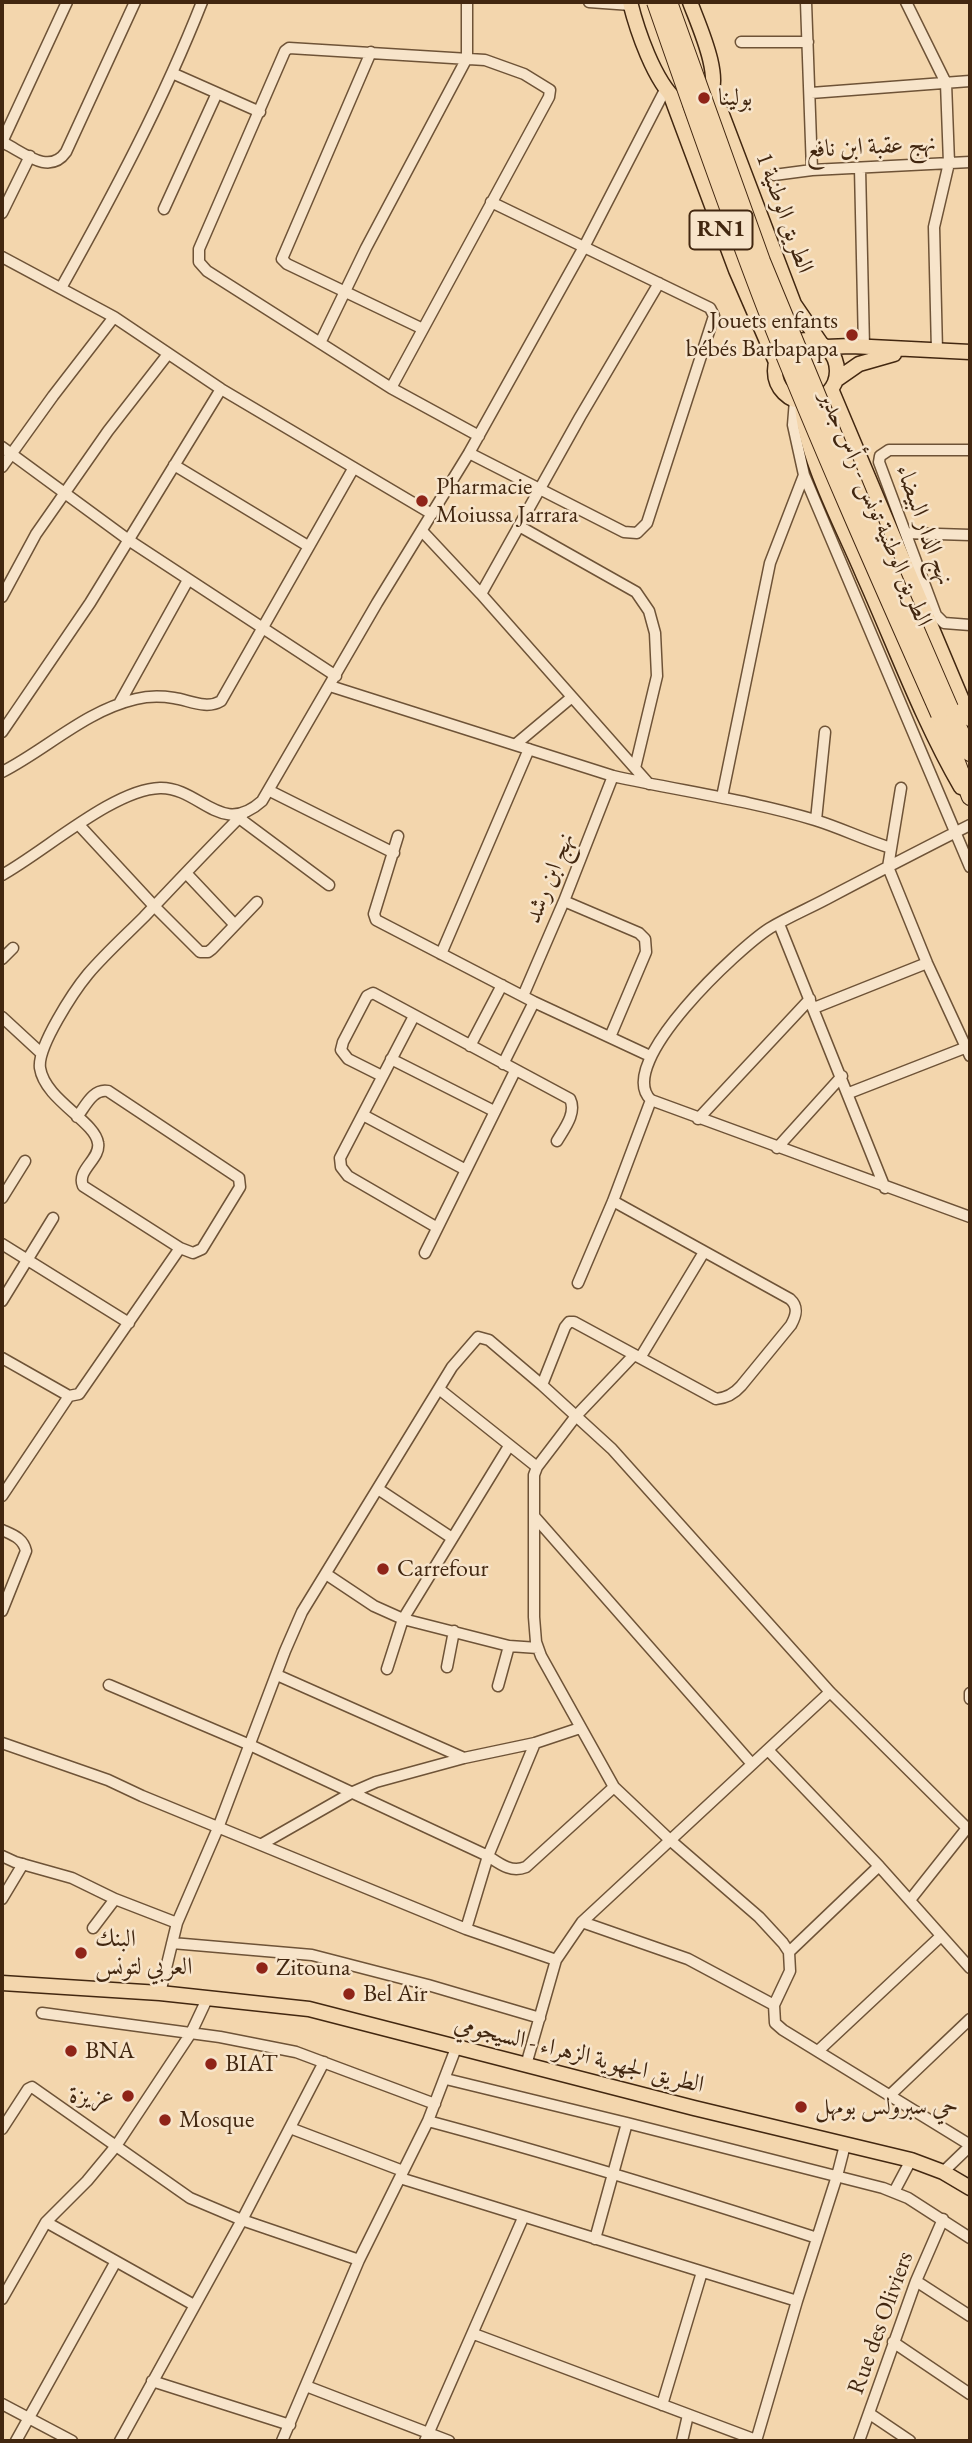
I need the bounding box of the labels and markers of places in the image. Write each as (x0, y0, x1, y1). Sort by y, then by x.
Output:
place label: بولينا (718, 84, 752, 112)
marker: بولينا (696, 90, 712, 106)
place label: Jouets enfants bébés Barbapapa (686, 307, 838, 363)
marker: Jouets enfants bébés Barbapapa (844, 327, 860, 343)
place label: Pharmacie Moiussa Jarrara (436, 473, 578, 529)
marker: Pharmacie Moiussa Jarrara (414, 493, 430, 509)
place label: Carrefour (397, 1555, 489, 1583)
marker: Carrefour (375, 1561, 391, 1577)
place label: البنك العربي لتونس (95, 1925, 192, 1981)
marker: البنك العربي لتونس (73, 1945, 89, 1961)
place label: Zitouna (276, 1954, 351, 1982)
marker: Zitouna (254, 1960, 270, 1976)
place label: Bel Air (363, 1980, 428, 2008)
marker: Bel Air (341, 1986, 357, 2002)
place label: BNA (85, 2037, 135, 2065)
marker: BNA (63, 2043, 79, 2059)
place label: BIAT (225, 2050, 278, 2078)
marker: BIAT (203, 2056, 219, 2072)
place label: عزيزة (69, 2082, 114, 2110)
marker: عزيزة (120, 2088, 136, 2104)
place label: حي سبرولس بومهل (815, 2093, 958, 2121)
marker: حي سبرولس بومهل (793, 2099, 809, 2115)
place label: Mosque (179, 2106, 254, 2134)
marker: Mosque (157, 2112, 173, 2128)

